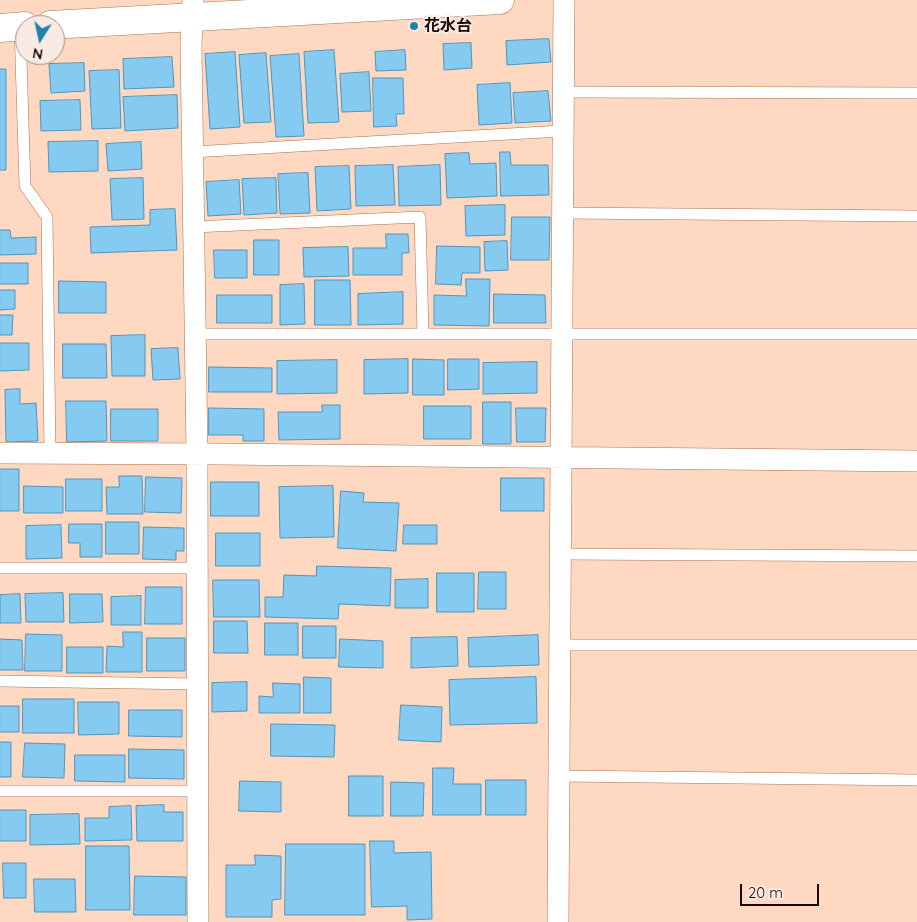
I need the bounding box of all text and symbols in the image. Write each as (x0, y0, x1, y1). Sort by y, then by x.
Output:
north arrow (15, 15, 65, 65)
place label: 花水台 (424, 16, 472, 36)
marker: 花水台 (408, 20, 420, 32)
text: N (31, 44, 44, 64)
scale bar (742, 874, 821, 906)
text: 20 m (748, 883, 783, 902)

